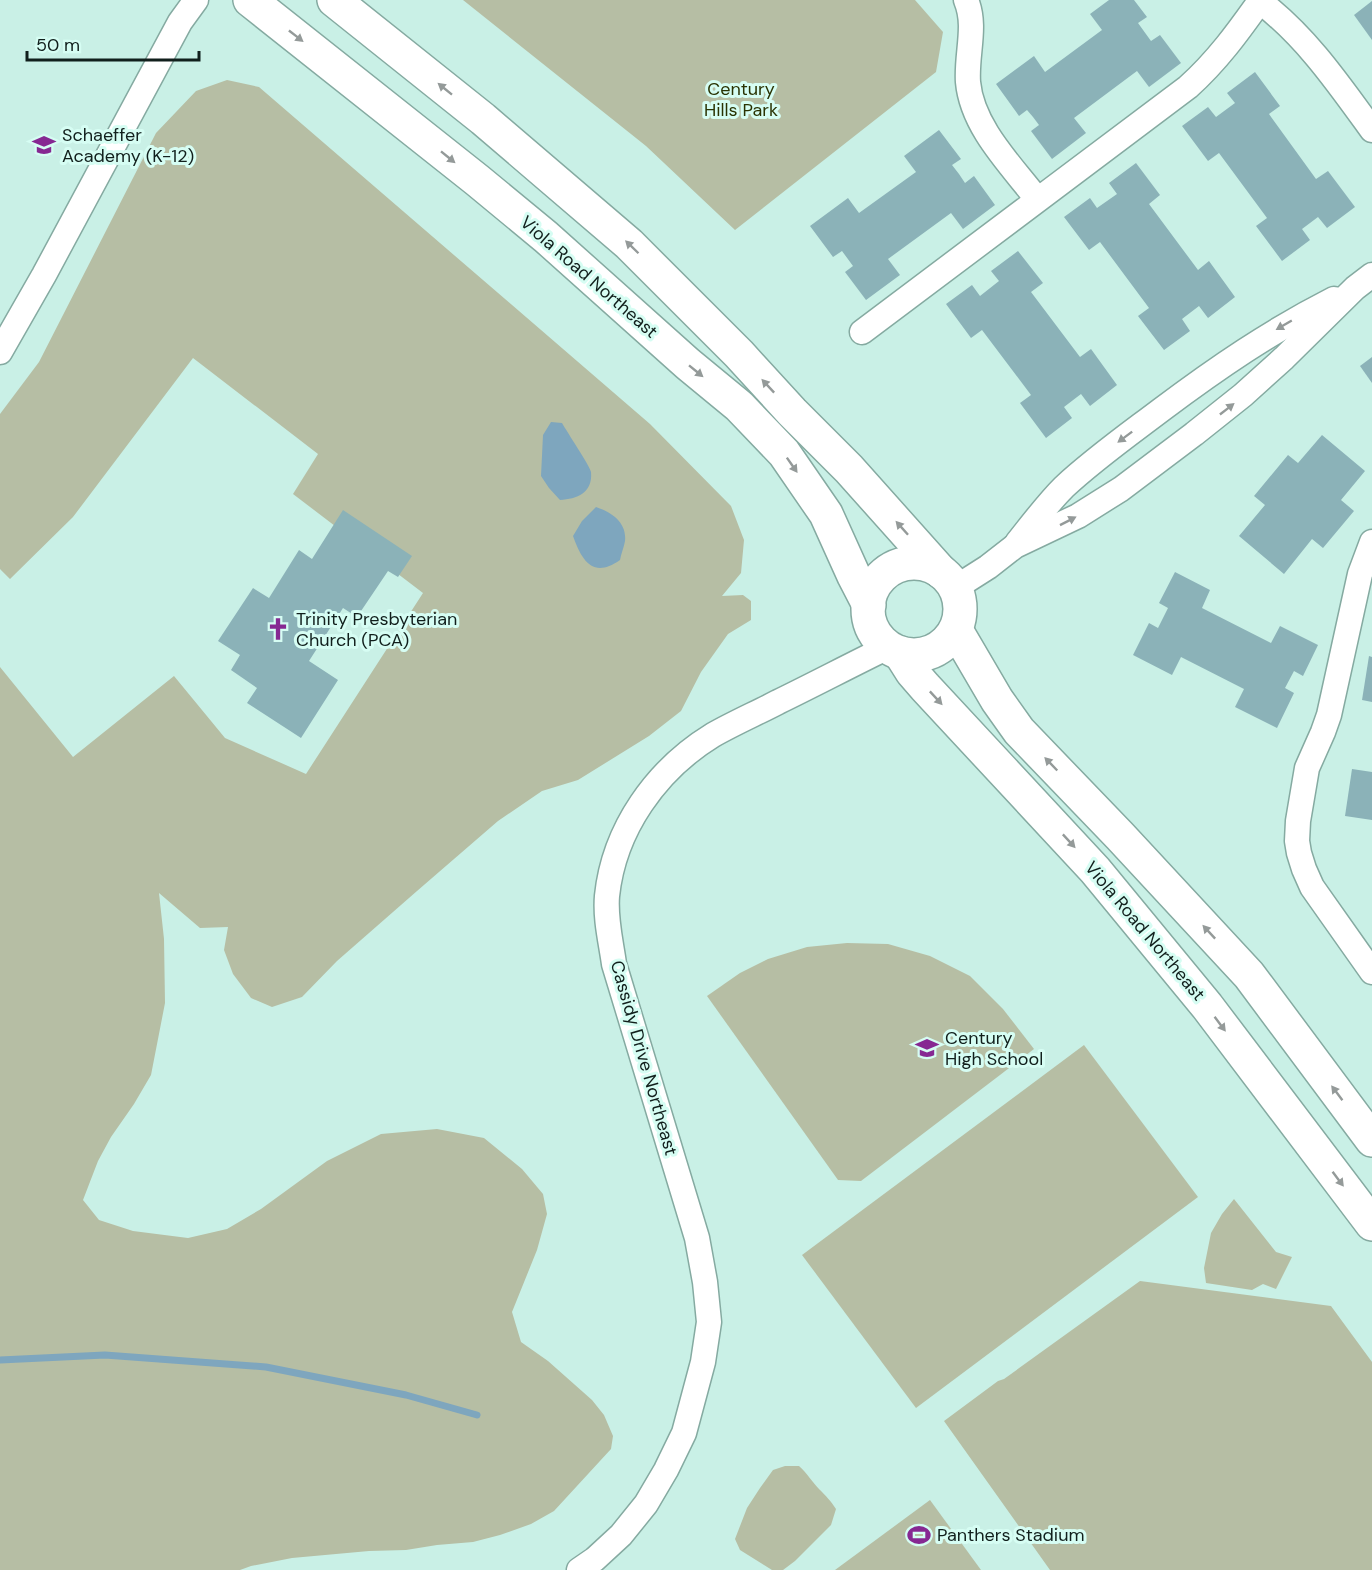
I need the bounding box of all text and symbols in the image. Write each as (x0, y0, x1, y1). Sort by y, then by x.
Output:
scale bar (27, 24, 200, 62)
one-way arrow (288, 30, 303, 42)
text: 50 m (36, 33, 80, 57)
park label: Century Hills Park (704, 77, 778, 122)
one-way arrow (437, 83, 453, 96)
place label: Schaeffer Academy (K-12) (62, 123, 194, 168)
school or university icon: Schaeffer Academy (K-12) (31, 132, 57, 158)
one-way arrow (441, 151, 456, 163)
street label: Viola Road Northeast (515, 210, 663, 344)
one-way arrow (625, 240, 639, 254)
one-way arrow (1276, 320, 1293, 330)
one-way arrow (688, 364, 703, 377)
one-way arrow (762, 379, 775, 394)
one-way arrow (1219, 403, 1234, 415)
one-way arrow (1117, 431, 1133, 443)
one-way arrow (786, 457, 798, 473)
one-way arrow (1059, 516, 1076, 526)
one-way arrow (895, 520, 909, 535)
place label: Trinity Presbyterian Church (PCA) (296, 607, 457, 652)
church icon: Trinity Presbyterian Church (PCA) (265, 616, 291, 642)
one-way arrow (929, 691, 943, 706)
one-way arrow (1044, 757, 1058, 771)
one-way arrow (1062, 834, 1076, 849)
street label: Viola Road Northeast (1079, 856, 1211, 1006)
one-way arrow (1202, 925, 1216, 940)
street label: Cassidy Drive Northeast (605, 958, 683, 1158)
one-way arrow (1214, 1016, 1226, 1031)
place label: Century High School (945, 1026, 1043, 1071)
school or university icon: Century High School (914, 1035, 940, 1061)
one-way arrow (1331, 1086, 1343, 1102)
one-way arrow (1332, 1171, 1345, 1187)
sports icon: Panthers Stadium (906, 1522, 932, 1548)
place label: Panthers Stadium (937, 1523, 1085, 1547)

